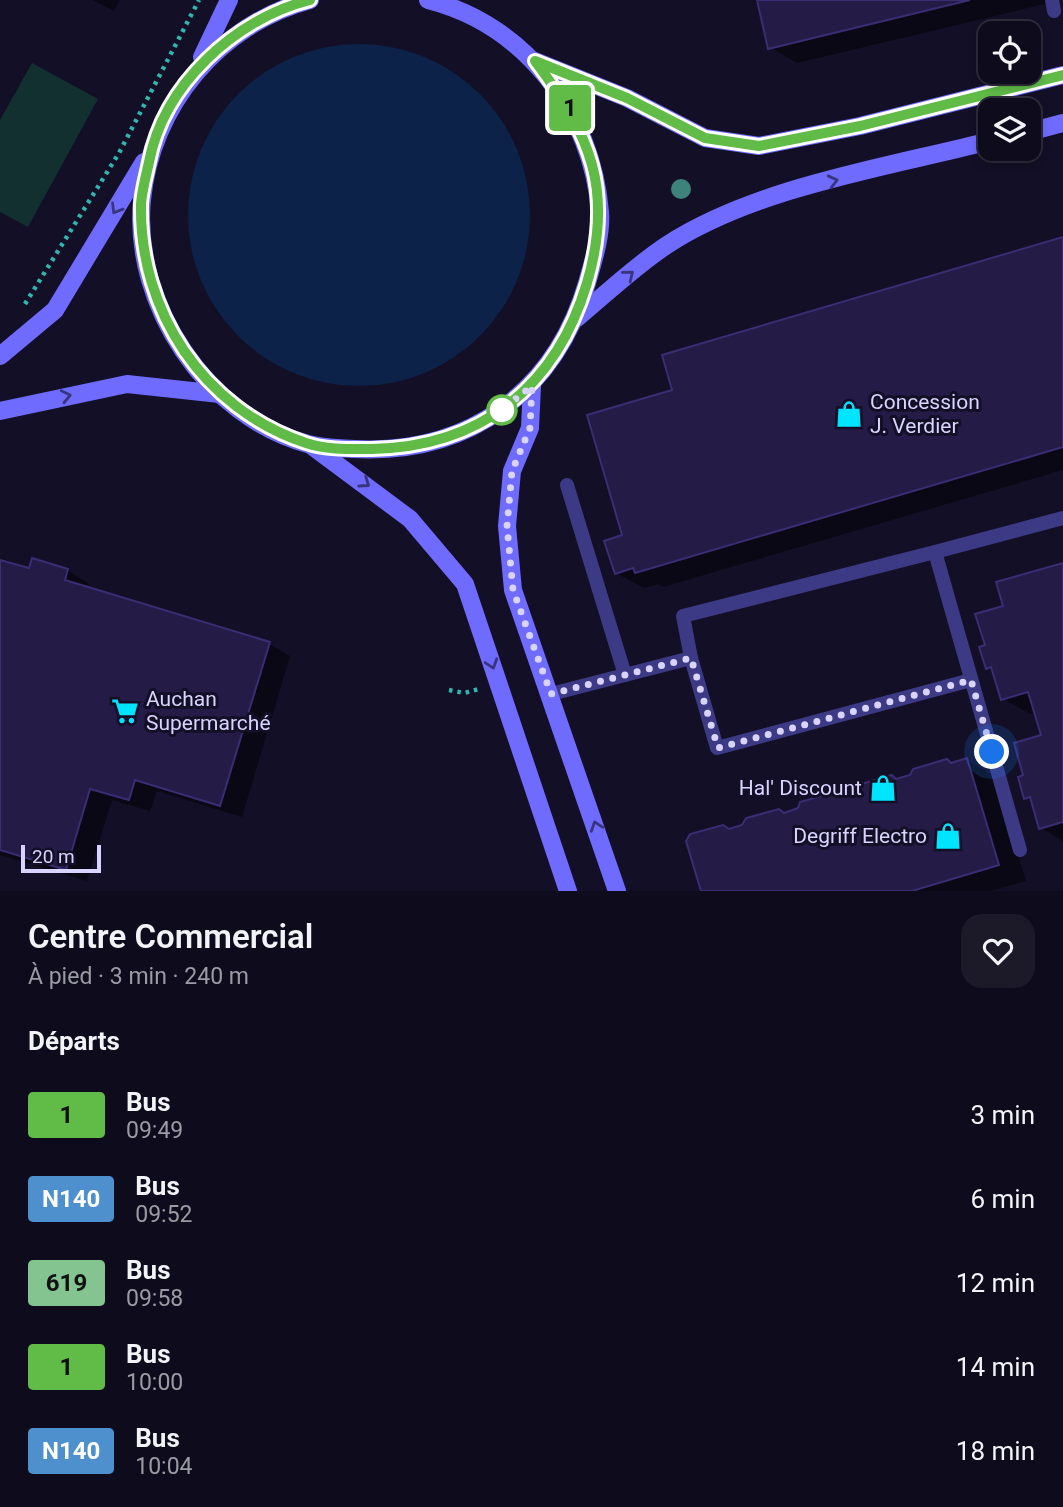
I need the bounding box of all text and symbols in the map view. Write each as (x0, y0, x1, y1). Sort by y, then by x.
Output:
map controls (978, 21, 1041, 161)
button: locate (978, 21, 1041, 84)
line badge: 1 (547, 85, 593, 131)
text: 1 (563, 94, 577, 122)
button: layers (978, 98, 1041, 161)
one-way arrow (827, 175, 839, 189)
one-way arrow (111, 201, 124, 214)
one-way arrow (621, 271, 634, 283)
one-way arrow (60, 390, 72, 404)
place label: Concession J. Verdier (870, 390, 980, 438)
unlabelled marker (487, 395, 517, 425)
shop icon: Concession J. Verdier (834, 399, 864, 429)
one-way arrow (357, 475, 370, 487)
one-way arrow (484, 658, 498, 670)
place label: Auchan Supermarché (146, 687, 271, 735)
supermarket icon: Auchan Supermarché (110, 696, 140, 726)
your location (974, 734, 1009, 769)
shop icon: Hal' Discount (868, 773, 898, 803)
place label: Hal' Discount (739, 776, 862, 800)
one-way arrow (589, 821, 604, 833)
shop icon: Degriff Electro (933, 821, 963, 851)
place label: Degriff Electro (793, 824, 927, 848)
scale bar (21, 842, 102, 874)
text: 20 m (32, 845, 75, 868)
button: heart (961, 914, 1035, 988)
text: Centre Commercial (28, 917, 313, 956)
text: À pied · 3 min · 240 m (28, 963, 249, 990)
text: Départs (28, 1026, 120, 1056)
text: Bus (126, 1087, 171, 1117)
text: 3 min (970, 1100, 1035, 1130)
text: 1 (60, 1101, 73, 1129)
text: 09:49 (126, 1117, 183, 1144)
text: Bus (135, 1171, 180, 1201)
text: 6 min (970, 1184, 1035, 1214)
text: N140 (42, 1185, 100, 1213)
text: 09:52 (135, 1201, 193, 1228)
text: Bus (126, 1255, 171, 1285)
text: 12 min (956, 1268, 1035, 1298)
text: 619 (46, 1269, 87, 1297)
text: 09:58 (126, 1285, 183, 1312)
text: Bus (126, 1339, 171, 1369)
text: 14 min (956, 1352, 1035, 1382)
text: 1 (60, 1353, 73, 1381)
text: 10:00 (126, 1369, 183, 1396)
text: Bus (135, 1423, 180, 1453)
text: 18 min (956, 1436, 1035, 1466)
text: N140 (42, 1437, 100, 1465)
text: 10:04 (135, 1453, 193, 1480)

